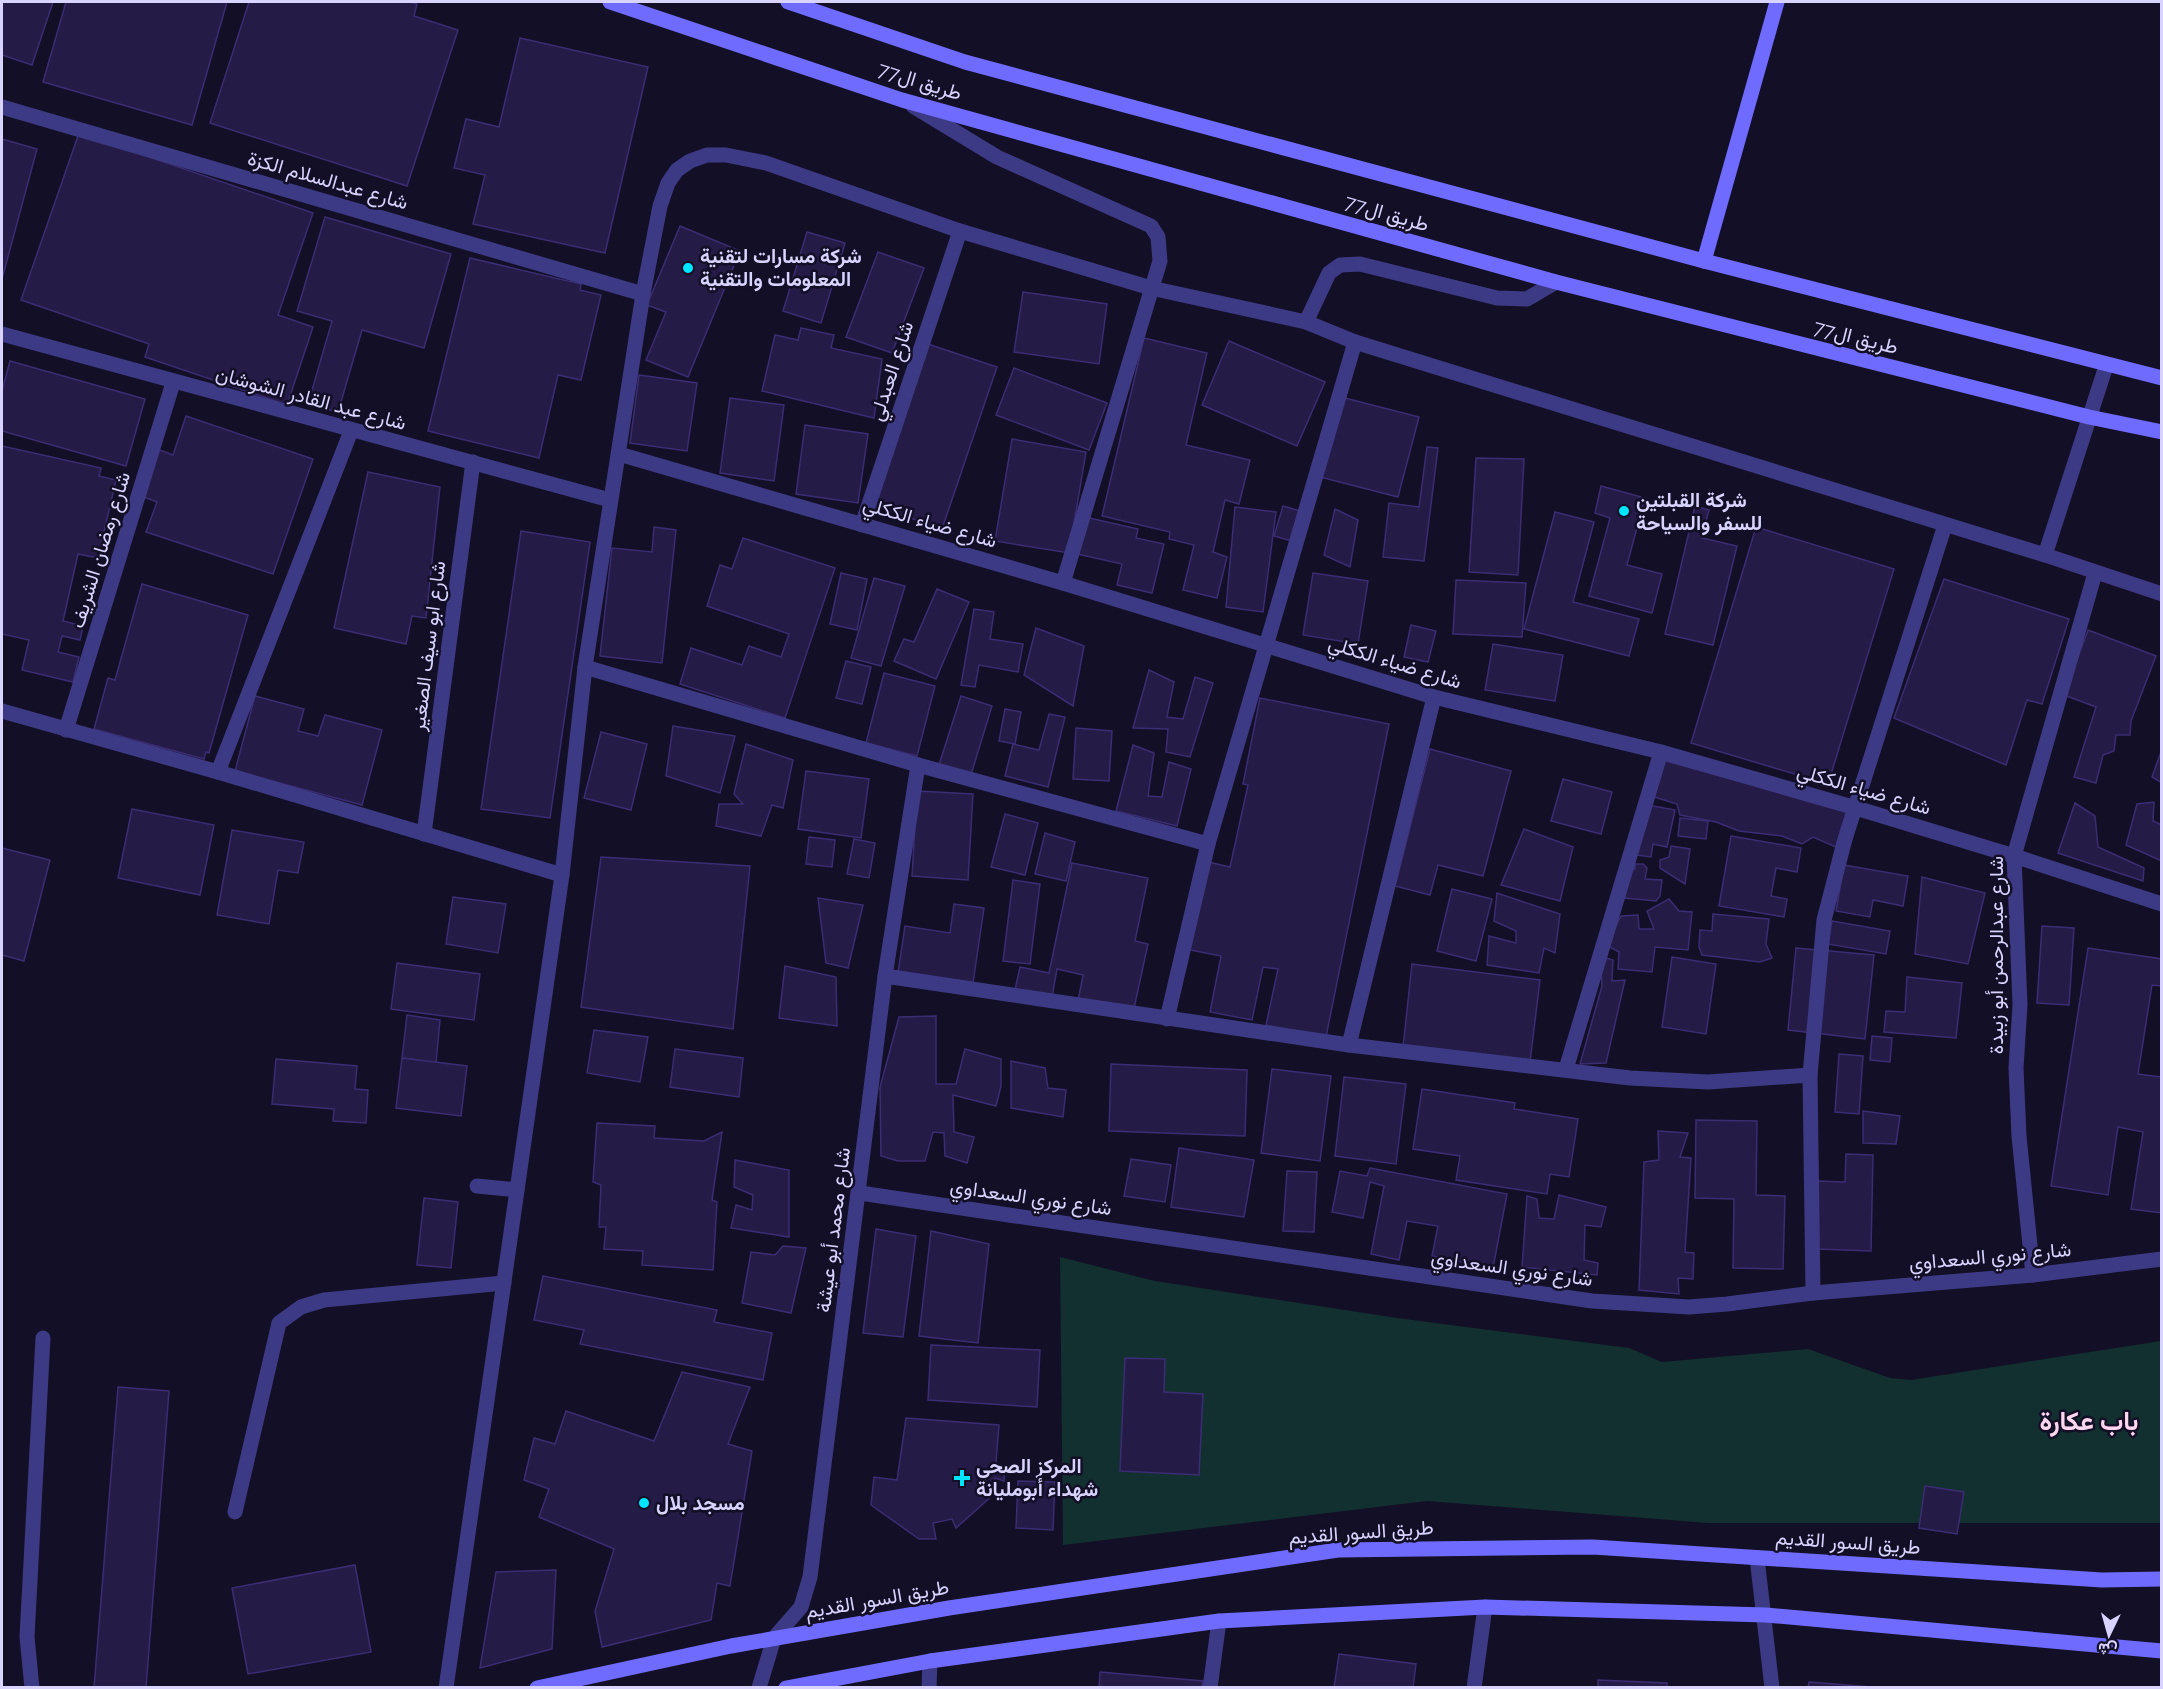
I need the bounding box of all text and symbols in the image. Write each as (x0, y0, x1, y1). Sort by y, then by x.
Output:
street label: طريق ال77 (875, 57, 965, 106)
street label: شارع عبدالسلام الكزة (244, 146, 411, 216)
street label: طريق ال77 (1342, 190, 1432, 237)
place label: شركة مسارات لتقنية المعلومات والتقنية (700, 244, 862, 292)
marker: شركة مسارات لتقنية المعلومات والتقنية (681, 261, 695, 275)
street label: طريق ال77 (1811, 315, 1901, 360)
street label: شارع العبدلي (864, 318, 923, 425)
street label: شارع عبد القادر الشوشان (213, 361, 409, 437)
street label: شارع رمضان الشريف (65, 469, 137, 632)
place label: شركة القبلتين للسفر والسياحة (1636, 488, 1762, 536)
street label: شارع ضياء الككلي (859, 491, 1000, 557)
marker: شركة القبلتين للسفر والسياحة (1617, 504, 1631, 518)
street label: شارع ابو سيف الصغير (406, 560, 452, 734)
street label: شارع ضياء الككلي (1324, 630, 1464, 698)
street label: شارع ضياء الككلي (1793, 758, 1934, 824)
street label: شارع عبدالرحمن أبو زبيدة (1984, 856, 2010, 1054)
street label: شارع محمد أبو عيشة (811, 1146, 857, 1314)
street label: شارع نوري السعداوي (948, 1174, 1113, 1225)
street label: شارع نوري السعداوي (1908, 1237, 2073, 1280)
street label: شارع نوري السعداوي (1429, 1245, 1594, 1296)
district label: باب عكارة (2040, 1406, 2138, 1437)
place label: المركز الصحي شهداء أبومليانة (976, 1454, 1098, 1502)
marker: المركز الصحي شهداء أبومليانة (953, 1469, 971, 1487)
place label: مسجد بلال (656, 1491, 745, 1515)
marker: مسجد بلال (637, 1496, 651, 1510)
street label: طريق السور القديم (1288, 1515, 1434, 1550)
street label: طريق السور القديم (1775, 1525, 1921, 1560)
street label: طريق السور القديم (803, 1575, 951, 1624)
north arrow (2079, 1605, 2139, 1665)
text: ش (2097, 1639, 2118, 1660)

